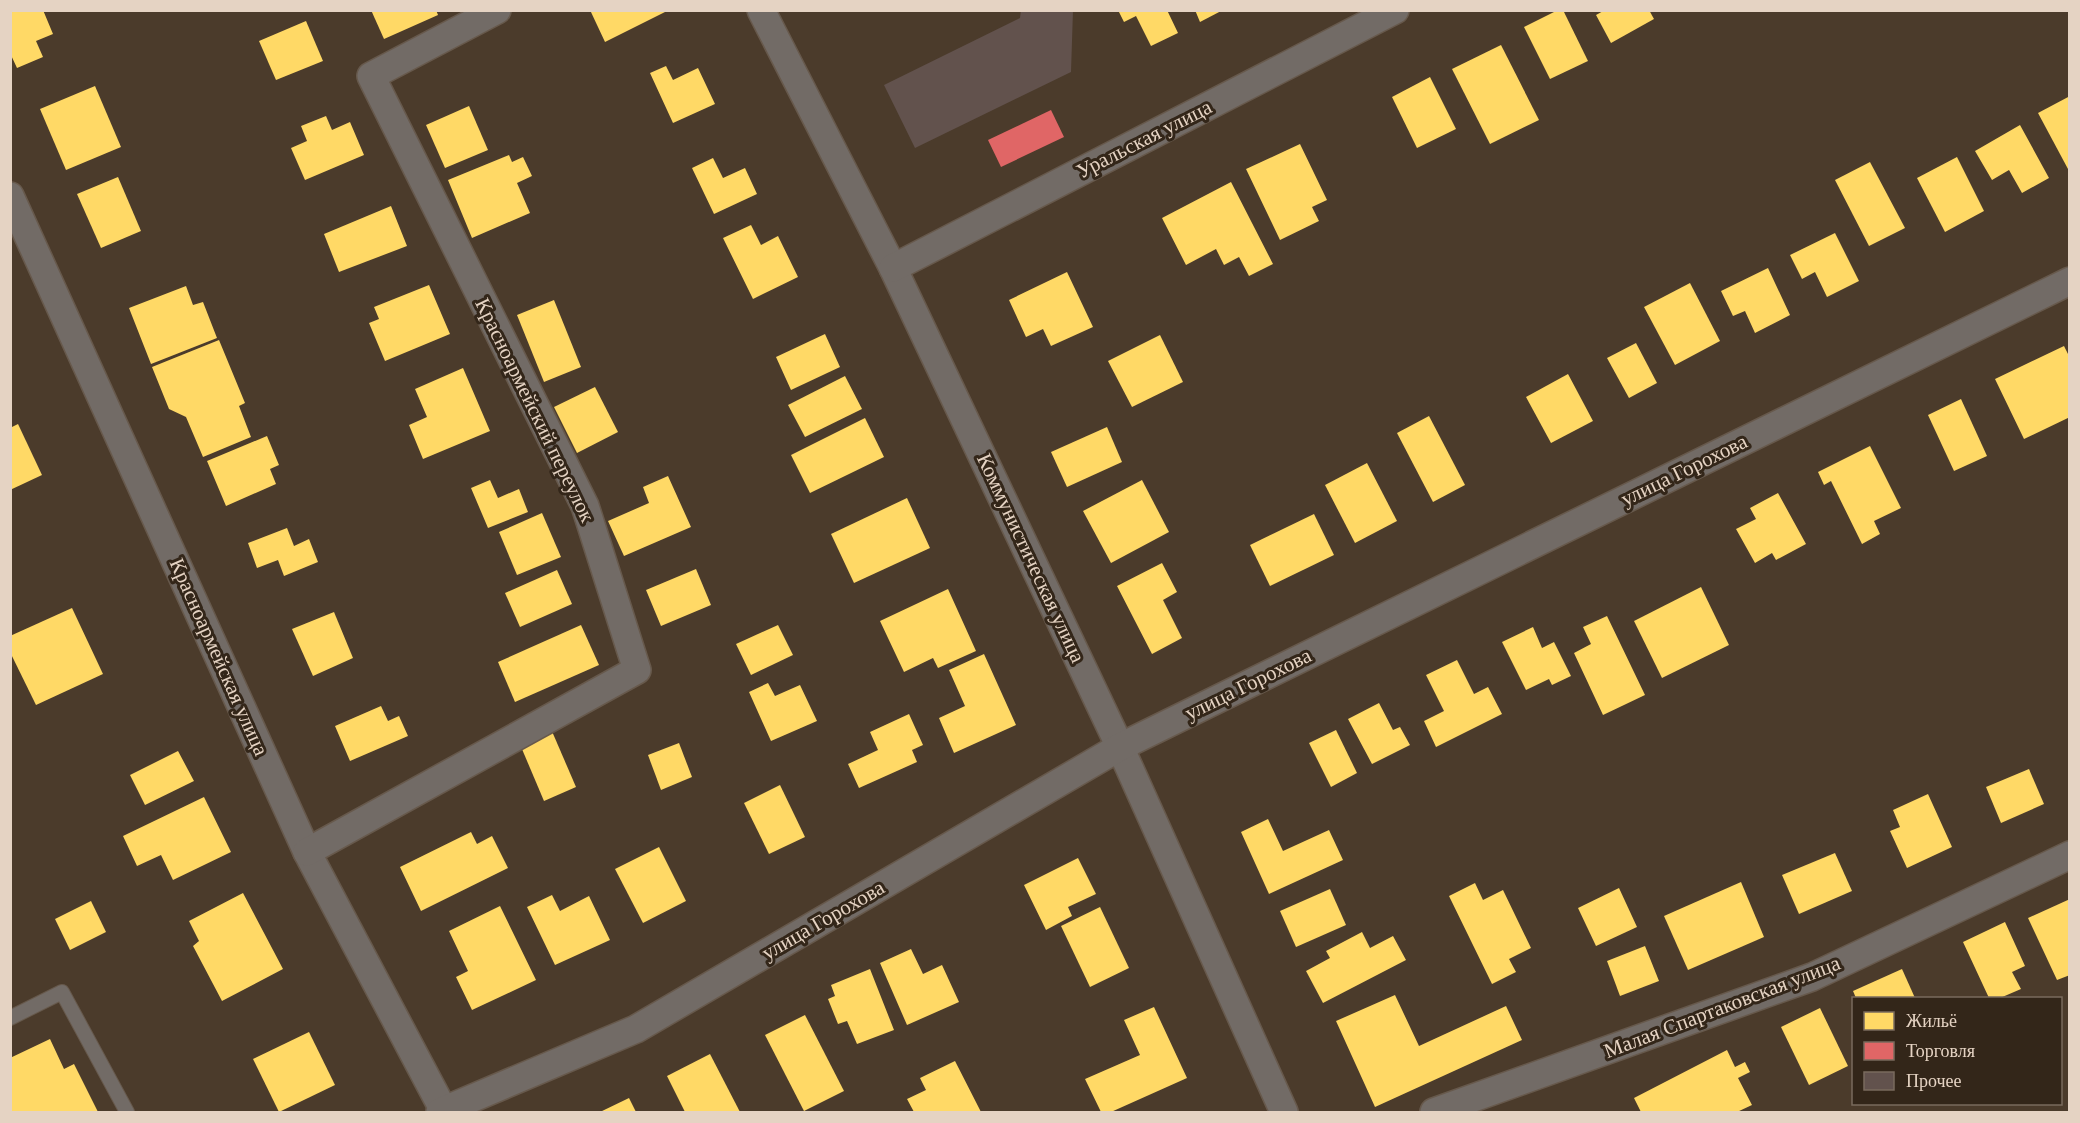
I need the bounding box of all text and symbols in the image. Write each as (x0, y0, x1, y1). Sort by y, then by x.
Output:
street label: Уральская улица (1072, 94, 1216, 183)
street label: Красноармейский переулок (470, 294, 600, 527)
street label: улица Горохова (1617, 429, 1752, 511)
street label: Коммунистическая улица (972, 450, 1090, 667)
street label: Красноармейская улица (165, 555, 274, 760)
street label: улица Горохова (1181, 643, 1316, 725)
street label: улица Горохова (757, 875, 889, 965)
street label: Малая Спартаковская улица (1600, 951, 1844, 1063)
legend (1852, 997, 2062, 1105)
text: Жильё (1906, 1011, 1957, 1031)
text: Торговля (1906, 1041, 1975, 1061)
text: Прочее (1906, 1071, 1962, 1091)

